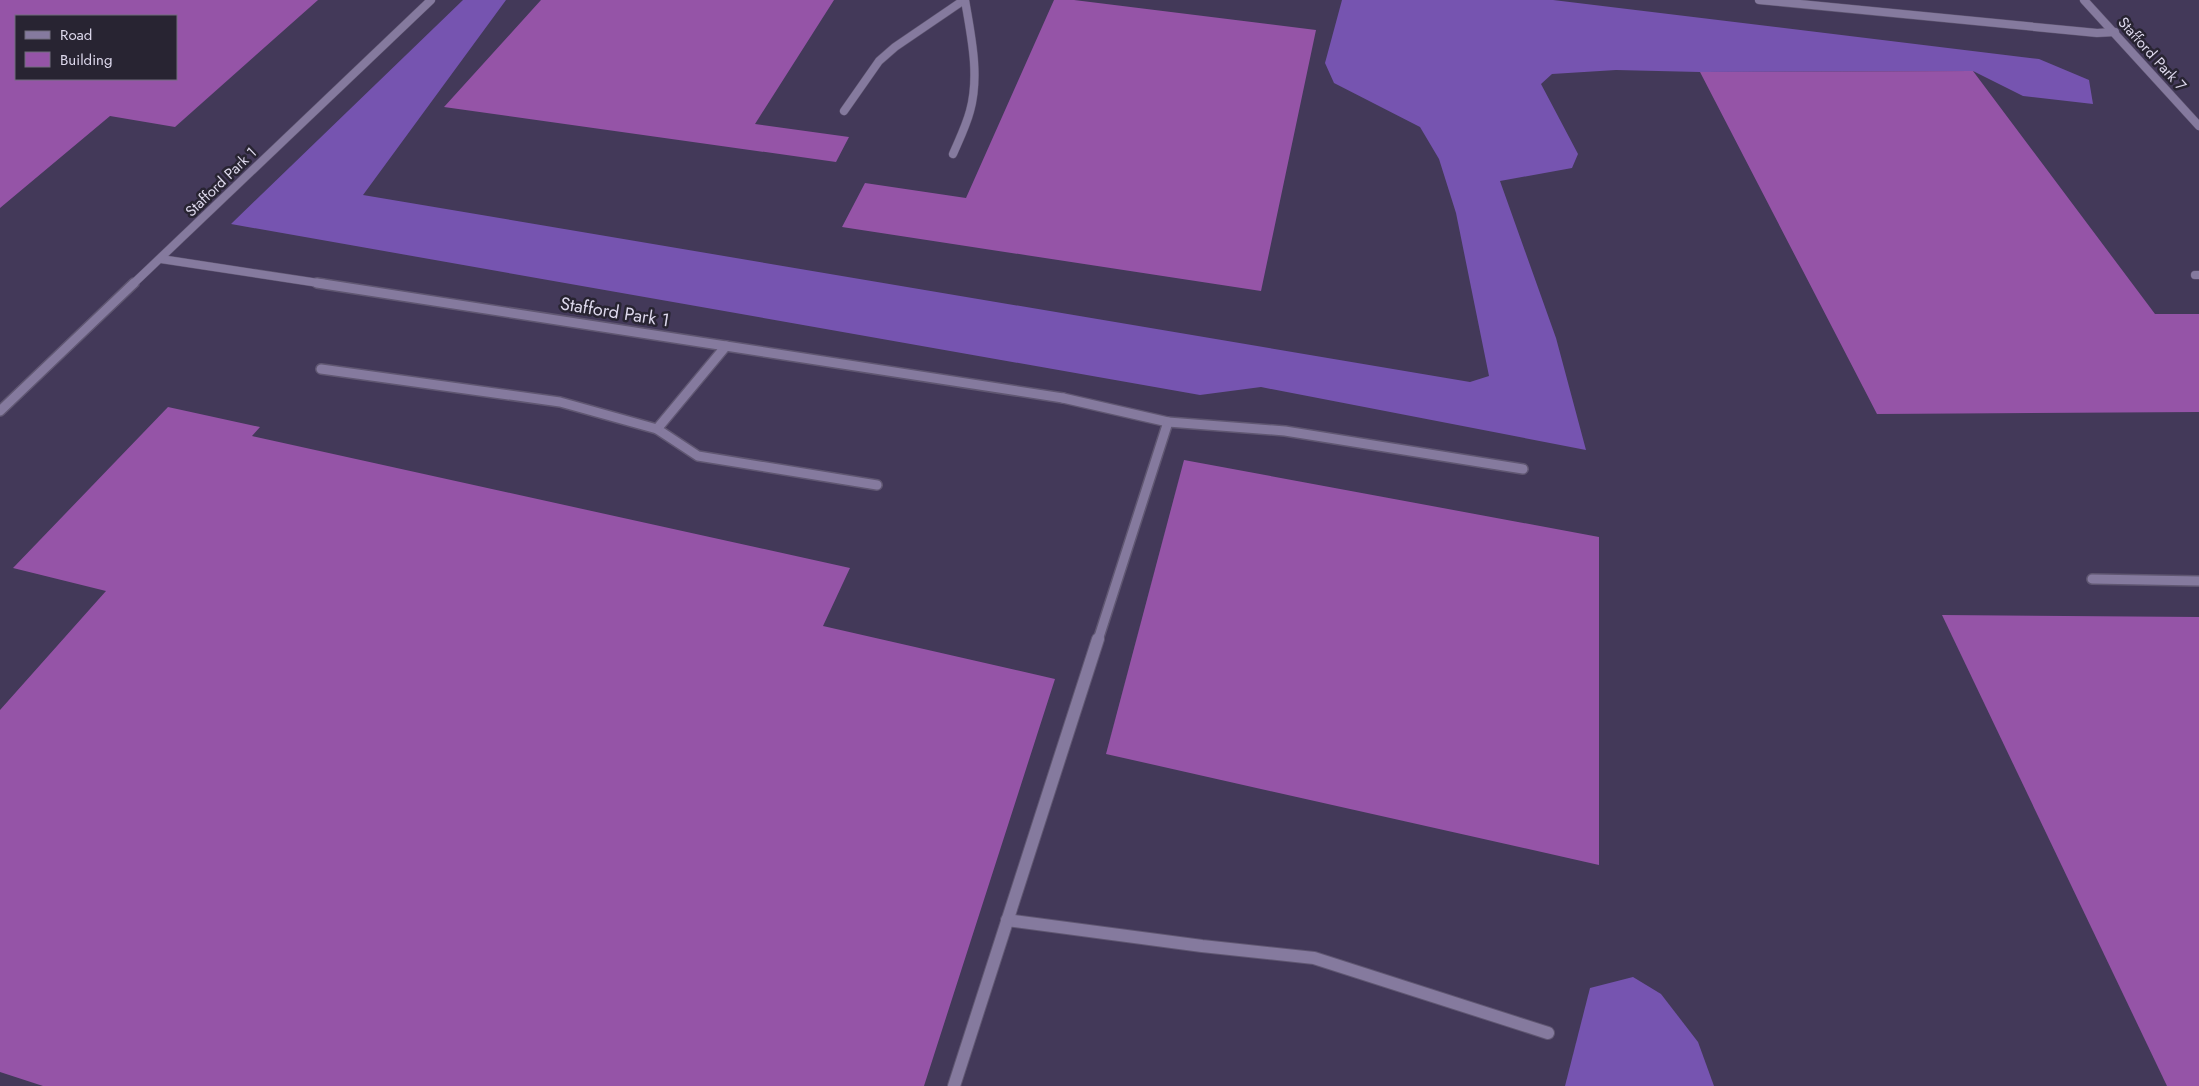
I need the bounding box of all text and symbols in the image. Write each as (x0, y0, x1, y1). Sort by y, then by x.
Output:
street label: Stafford Park 7 (2113, 12, 2191, 96)
legend (15, 15, 178, 80)
text: Road (60, 24, 92, 46)
text: Building (60, 49, 112, 71)
street label: Stafford Park 1 (180, 142, 262, 222)
street label: Stafford Park 1 (558, 291, 672, 333)

